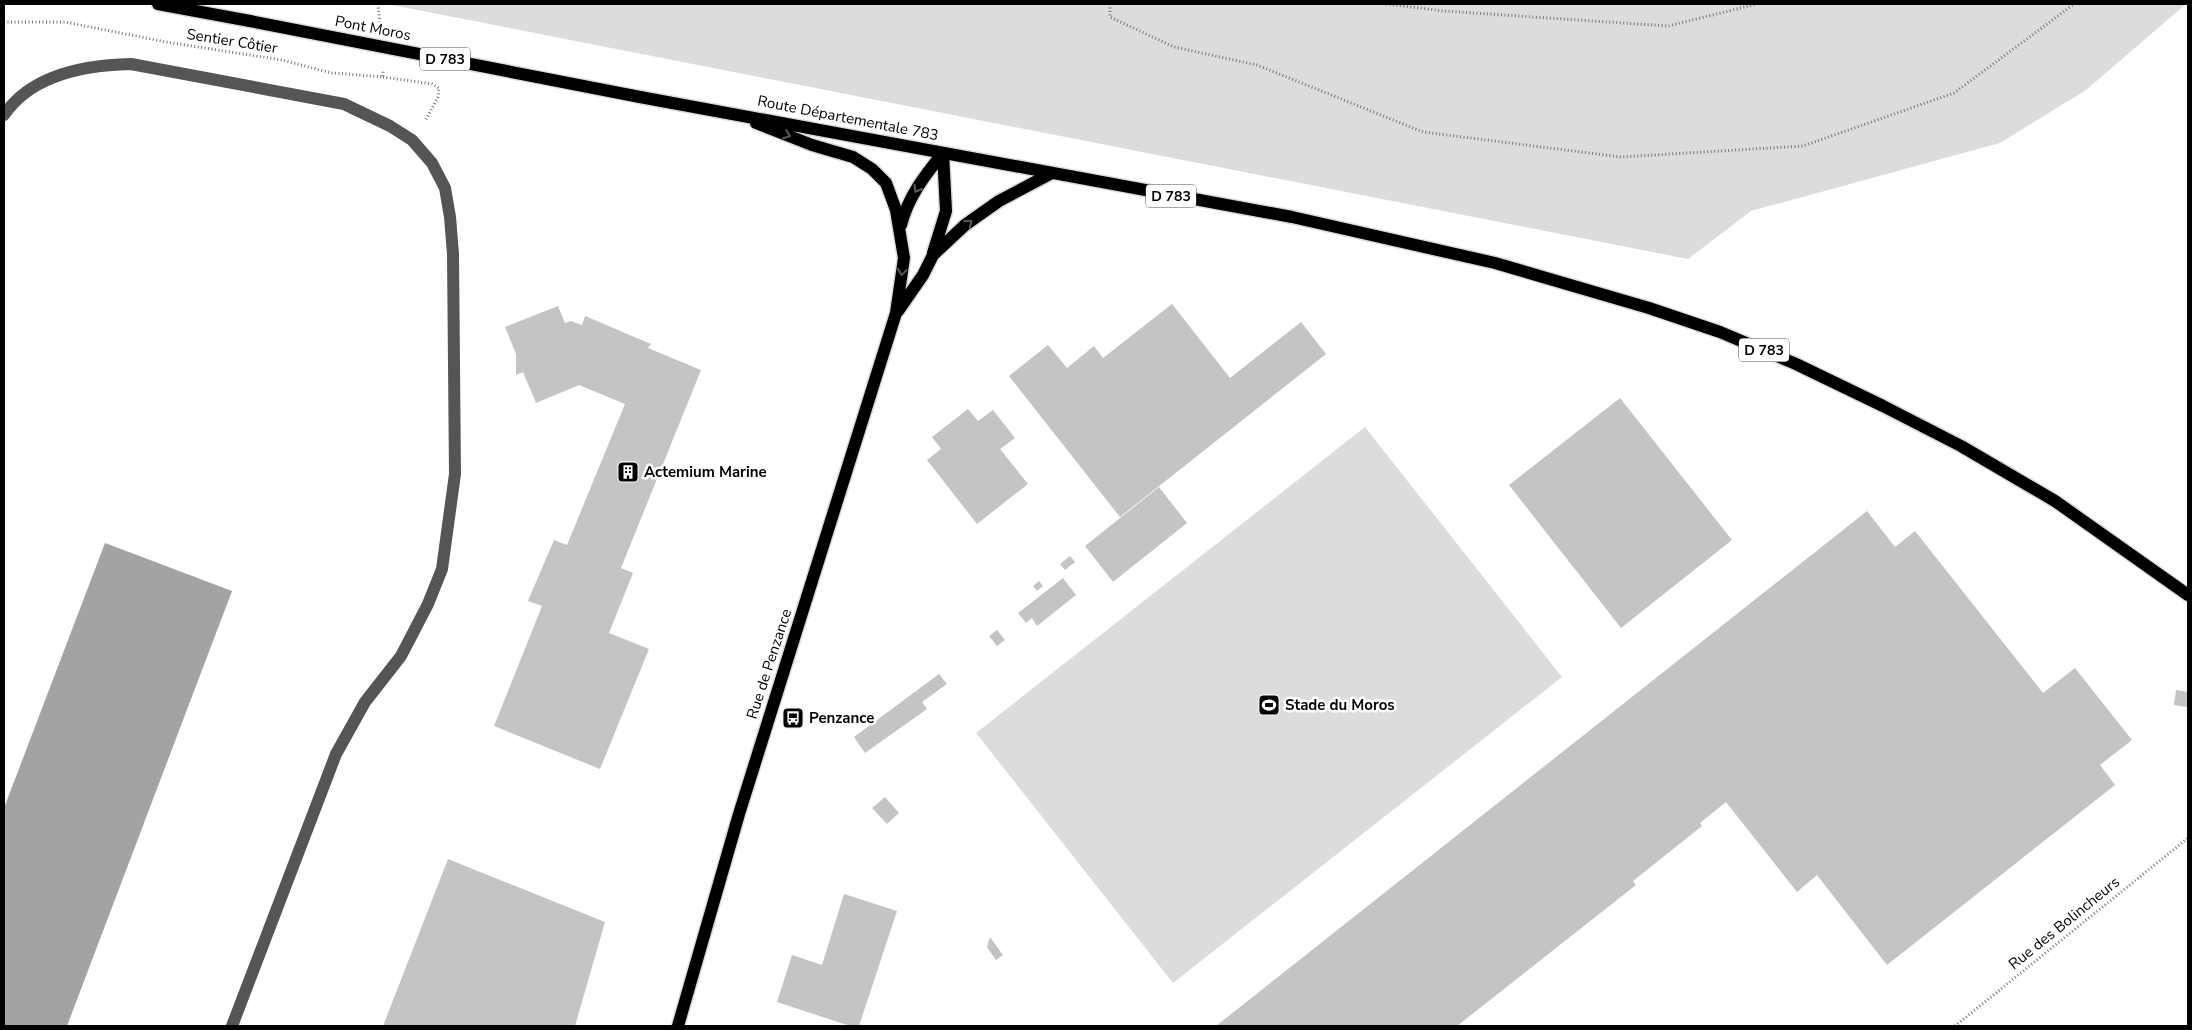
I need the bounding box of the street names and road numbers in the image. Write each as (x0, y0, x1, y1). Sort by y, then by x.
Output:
street label: Pont Moros (333, 11, 413, 45)
street label: Sentier Côtier (185, 24, 279, 58)
road number: D 783 (420, 48, 470, 70)
street label: Route Départementale 783 (756, 91, 940, 145)
road number: D 783 (1146, 185, 1196, 208)
road number: D 783 (1739, 338, 1789, 362)
street label: Rue de Penzance (742, 606, 796, 722)
street label: Rue des Bolincheurs (2004, 872, 2124, 974)

